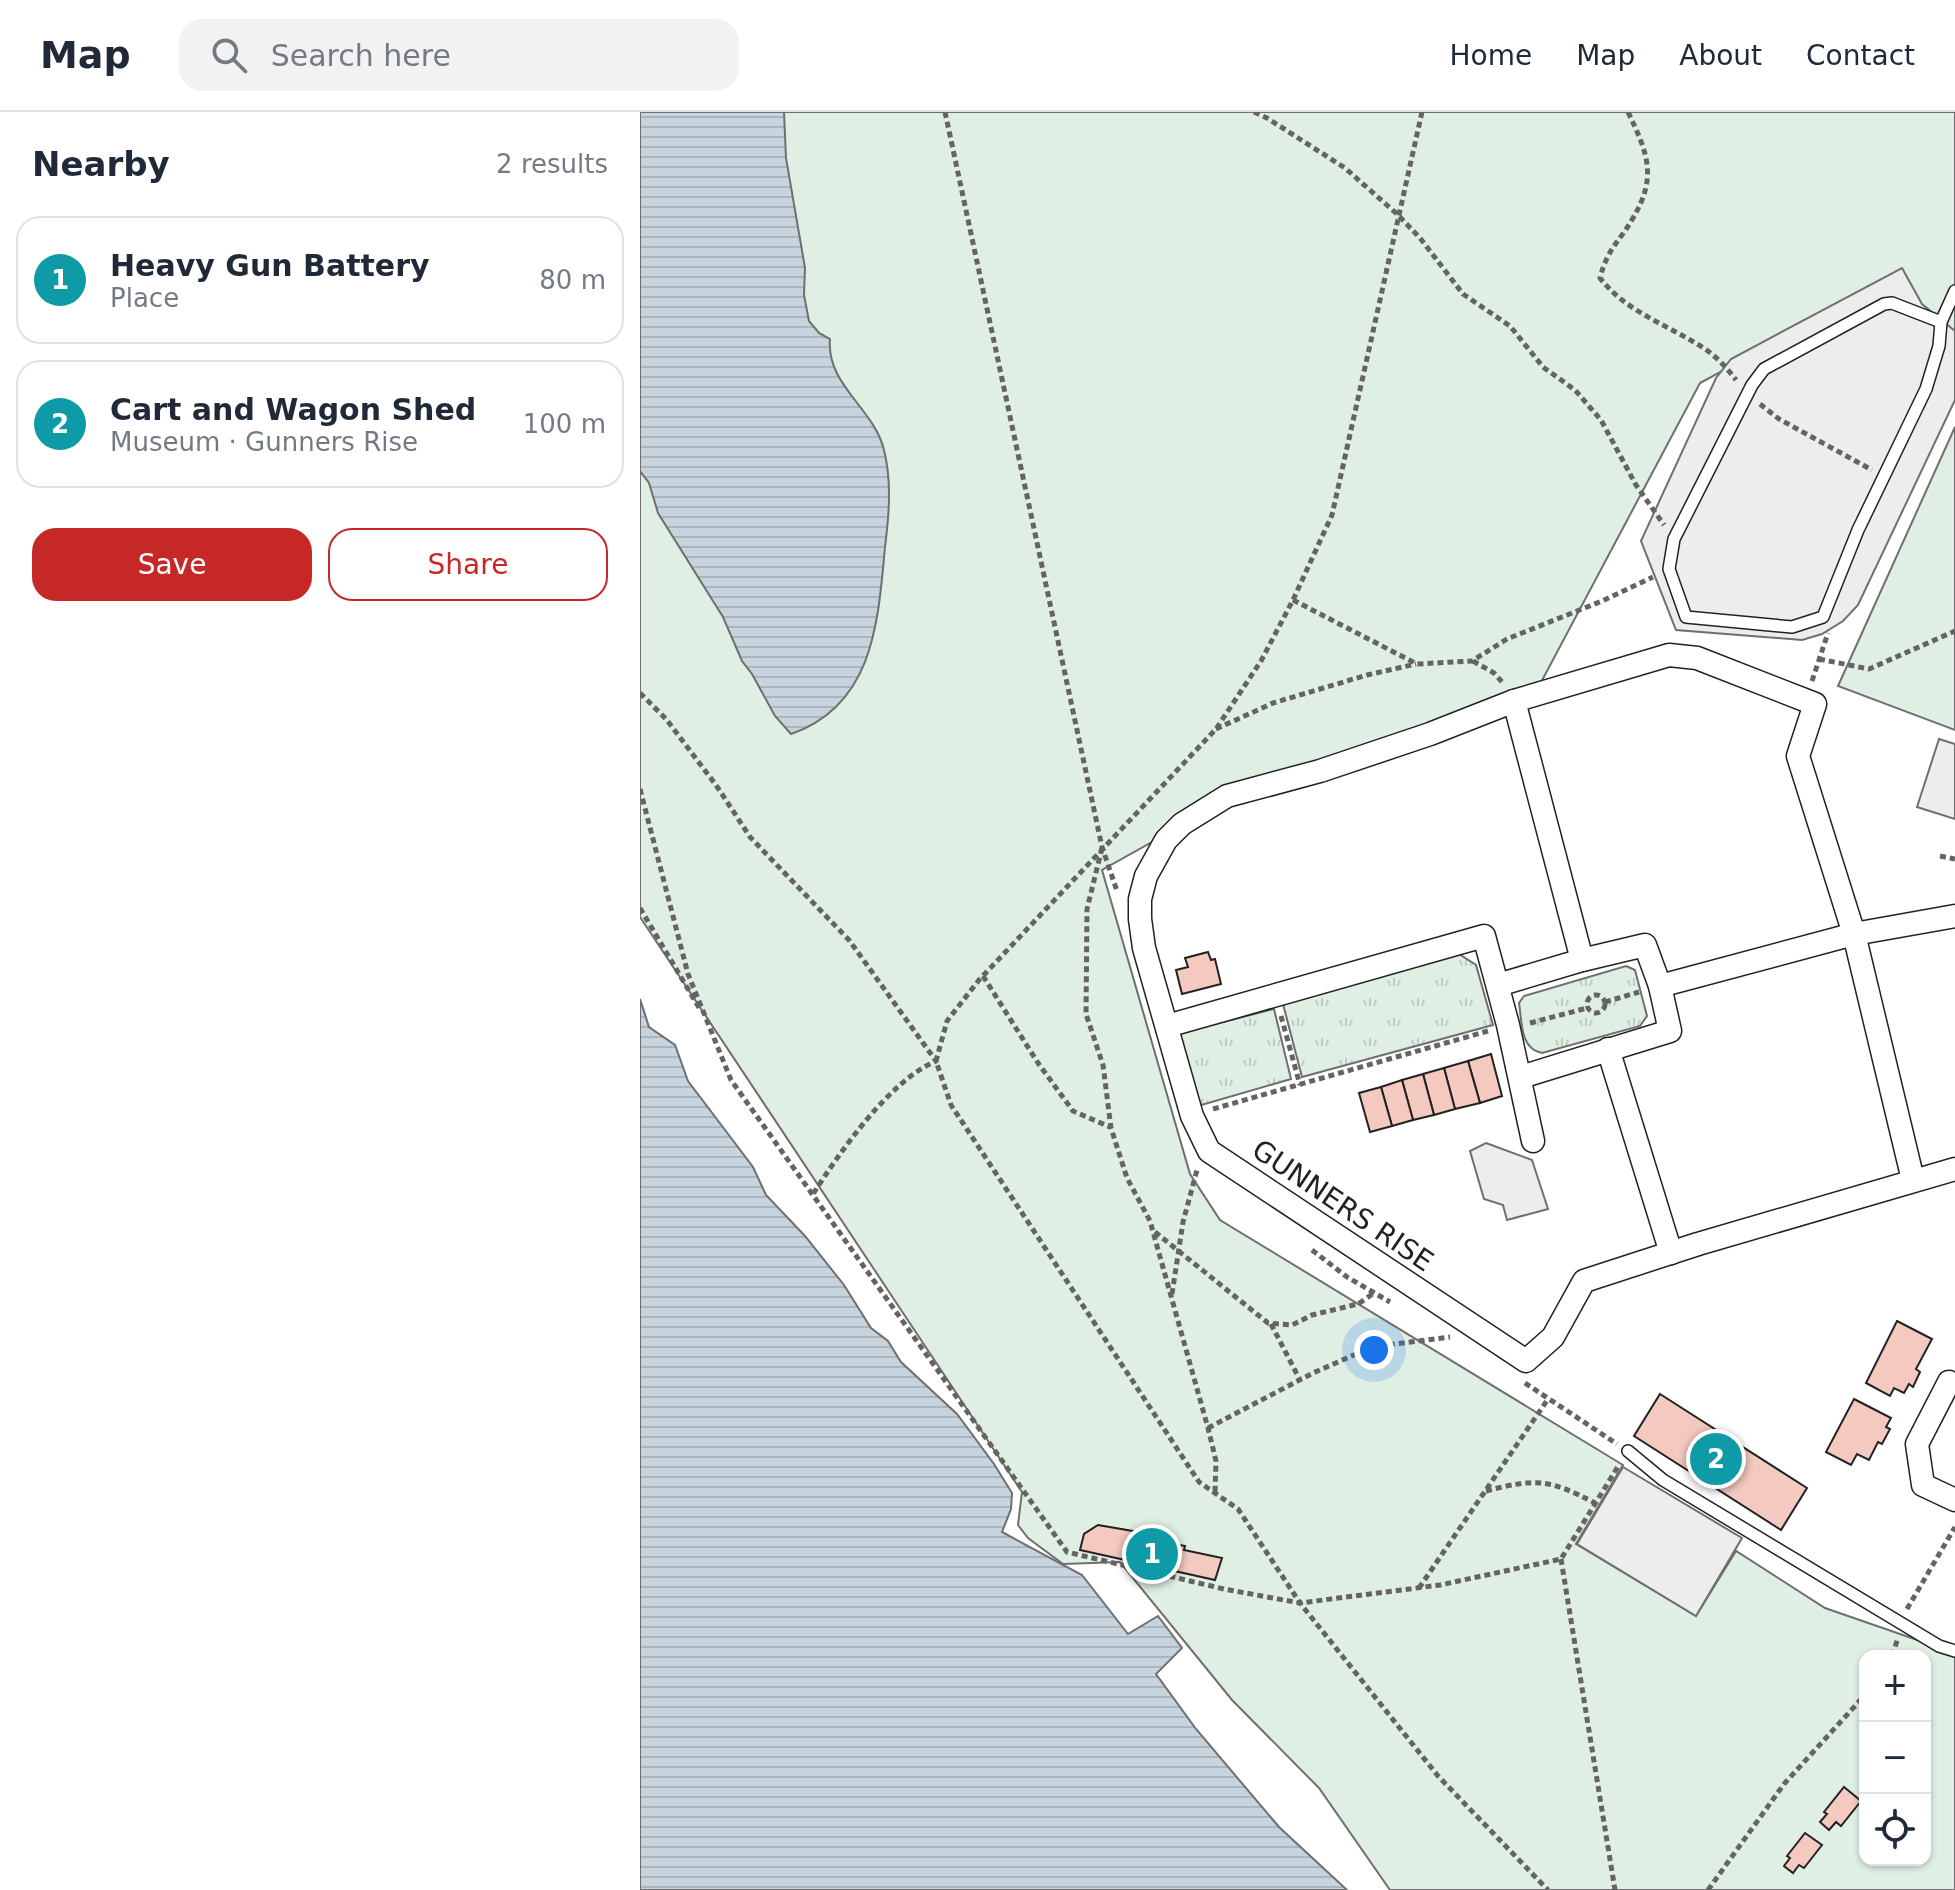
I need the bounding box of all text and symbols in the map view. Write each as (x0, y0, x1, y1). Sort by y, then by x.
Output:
search box (179, 19, 739, 91)
text: Map (40, 33, 131, 77)
icon: search (207, 33, 251, 77)
text: Search here (271, 38, 451, 73)
text: Home (1449, 39, 1532, 72)
text: Map (1576, 39, 1635, 72)
text: About (1679, 39, 1762, 72)
text: Contact (1806, 39, 1915, 72)
text: Nearby (32, 144, 170, 184)
text: 2 results (496, 149, 608, 179)
text: Heavy Gun Battery (110, 248, 430, 283)
text: 1 (51, 265, 69, 295)
text: 80 m (539, 265, 606, 295)
text: Place (110, 283, 179, 313)
text: Cart and Wagon Shed (110, 392, 476, 427)
text: 2 (51, 409, 69, 439)
text: 100 m (523, 409, 606, 439)
text: Museum · Gunners Rise (110, 427, 418, 457)
button: Save (32, 528, 312, 601)
button: Share (328, 528, 608, 601)
street label: GUNNERS RISE (1246, 1133, 1439, 1278)
your location (1354, 1330, 1394, 1370)
pin: 2 (1690, 1429, 1742, 1489)
pin: 1 (1126, 1524, 1178, 1584)
map controls (1859, 1650, 1931, 1866)
button: + (1859, 1650, 1931, 1722)
button: − (1859, 1722, 1931, 1794)
button: locate (1859, 1794, 1931, 1866)

